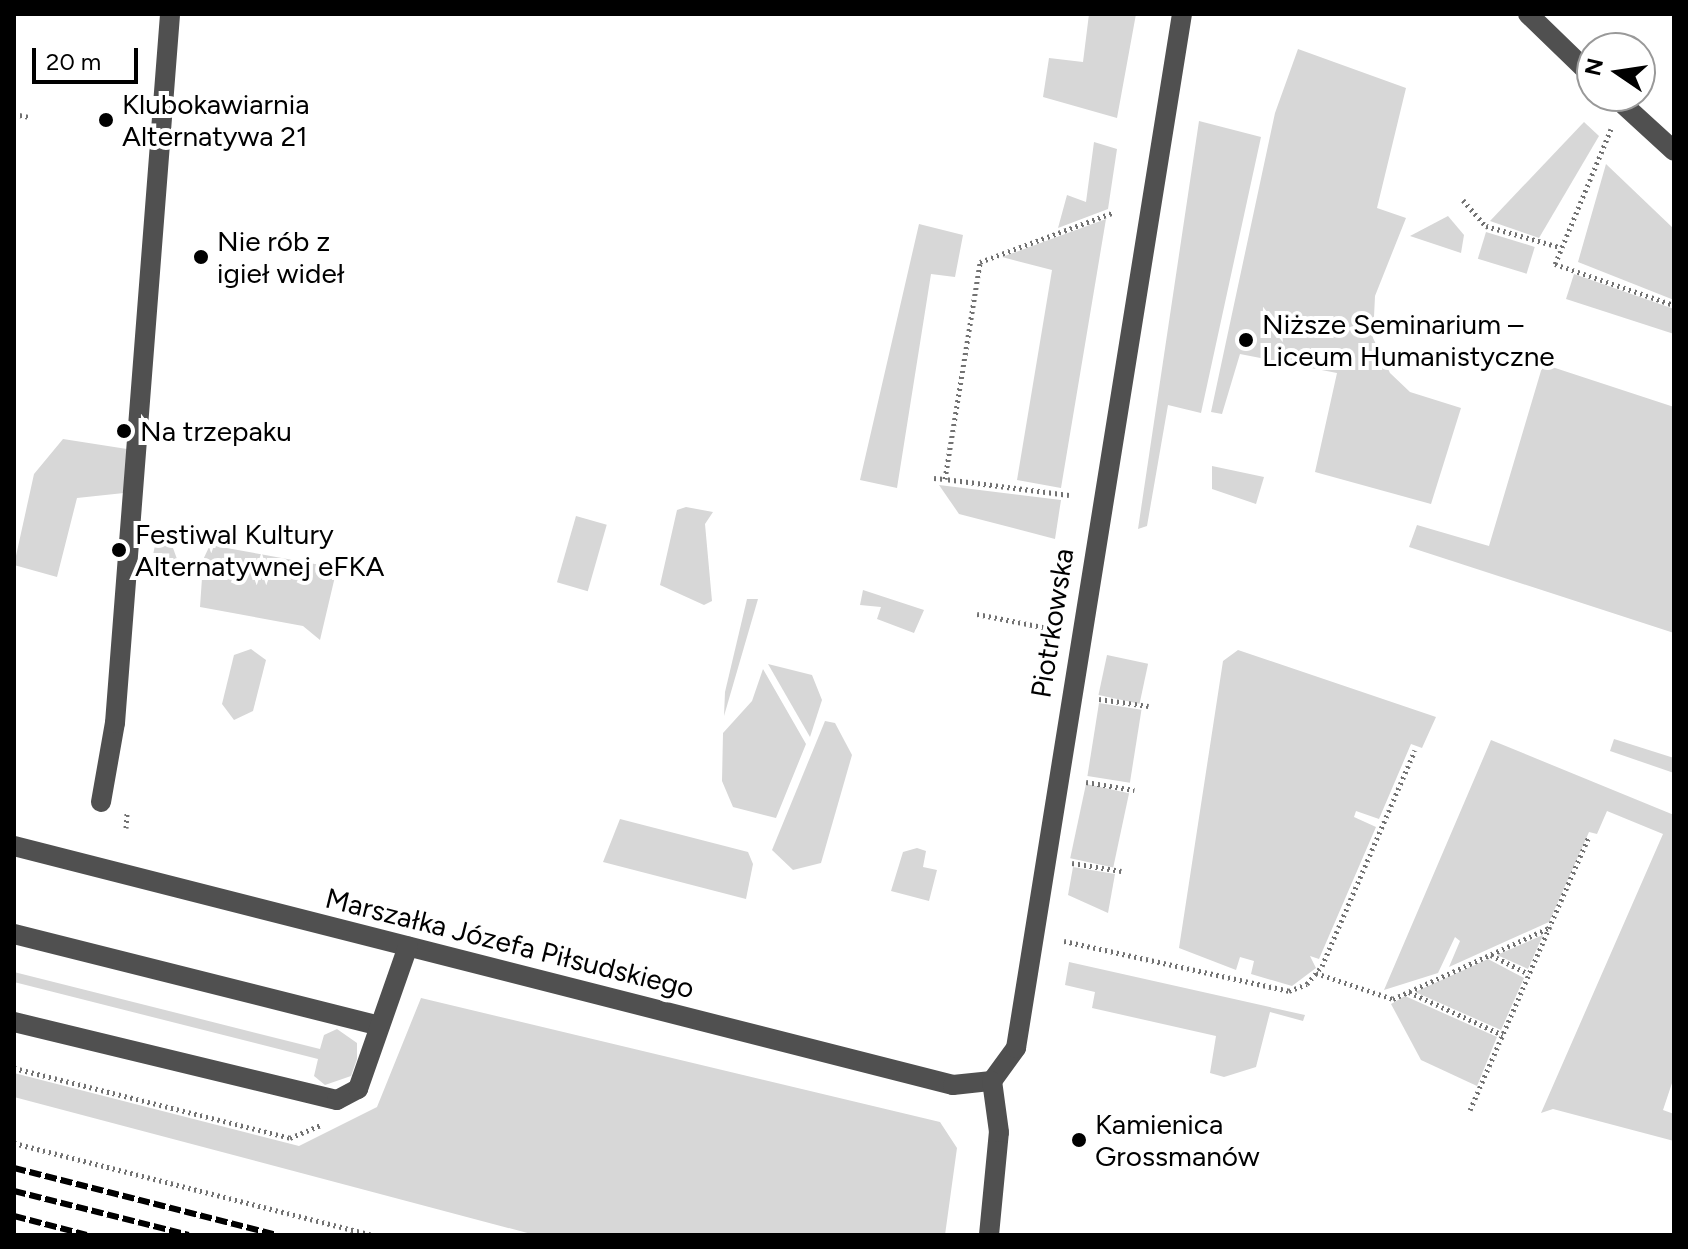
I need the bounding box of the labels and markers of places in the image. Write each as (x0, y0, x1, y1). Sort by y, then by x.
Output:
place label: Klubokawiarnia Alternatywa 21 (122, 87, 309, 153)
marker: Klubokawiarnia Alternatywa 21 (97, 111, 115, 129)
place label: Nie rób z igieł wideł (217, 224, 345, 290)
marker: Nie rób z igieł wideł (192, 248, 210, 266)
place label: Niższe Seminarium – Liceum Humanistyczne (1262, 307, 1555, 373)
marker: Niższe Seminarium – Liceum Humanistyczne (1237, 331, 1255, 349)
place label: Na trzepaku (140, 414, 292, 448)
marker: Na trzepaku (115, 422, 133, 440)
place label: Festiwal Kultury Alternatywnej eFKA (135, 517, 384, 583)
marker: Festiwal Kultury Alternatywnej eFKA (110, 541, 128, 559)
place label: Kamienica Grossmanów (1095, 1107, 1260, 1173)
marker: Kamienica Grossmanów (1070, 1131, 1088, 1149)

